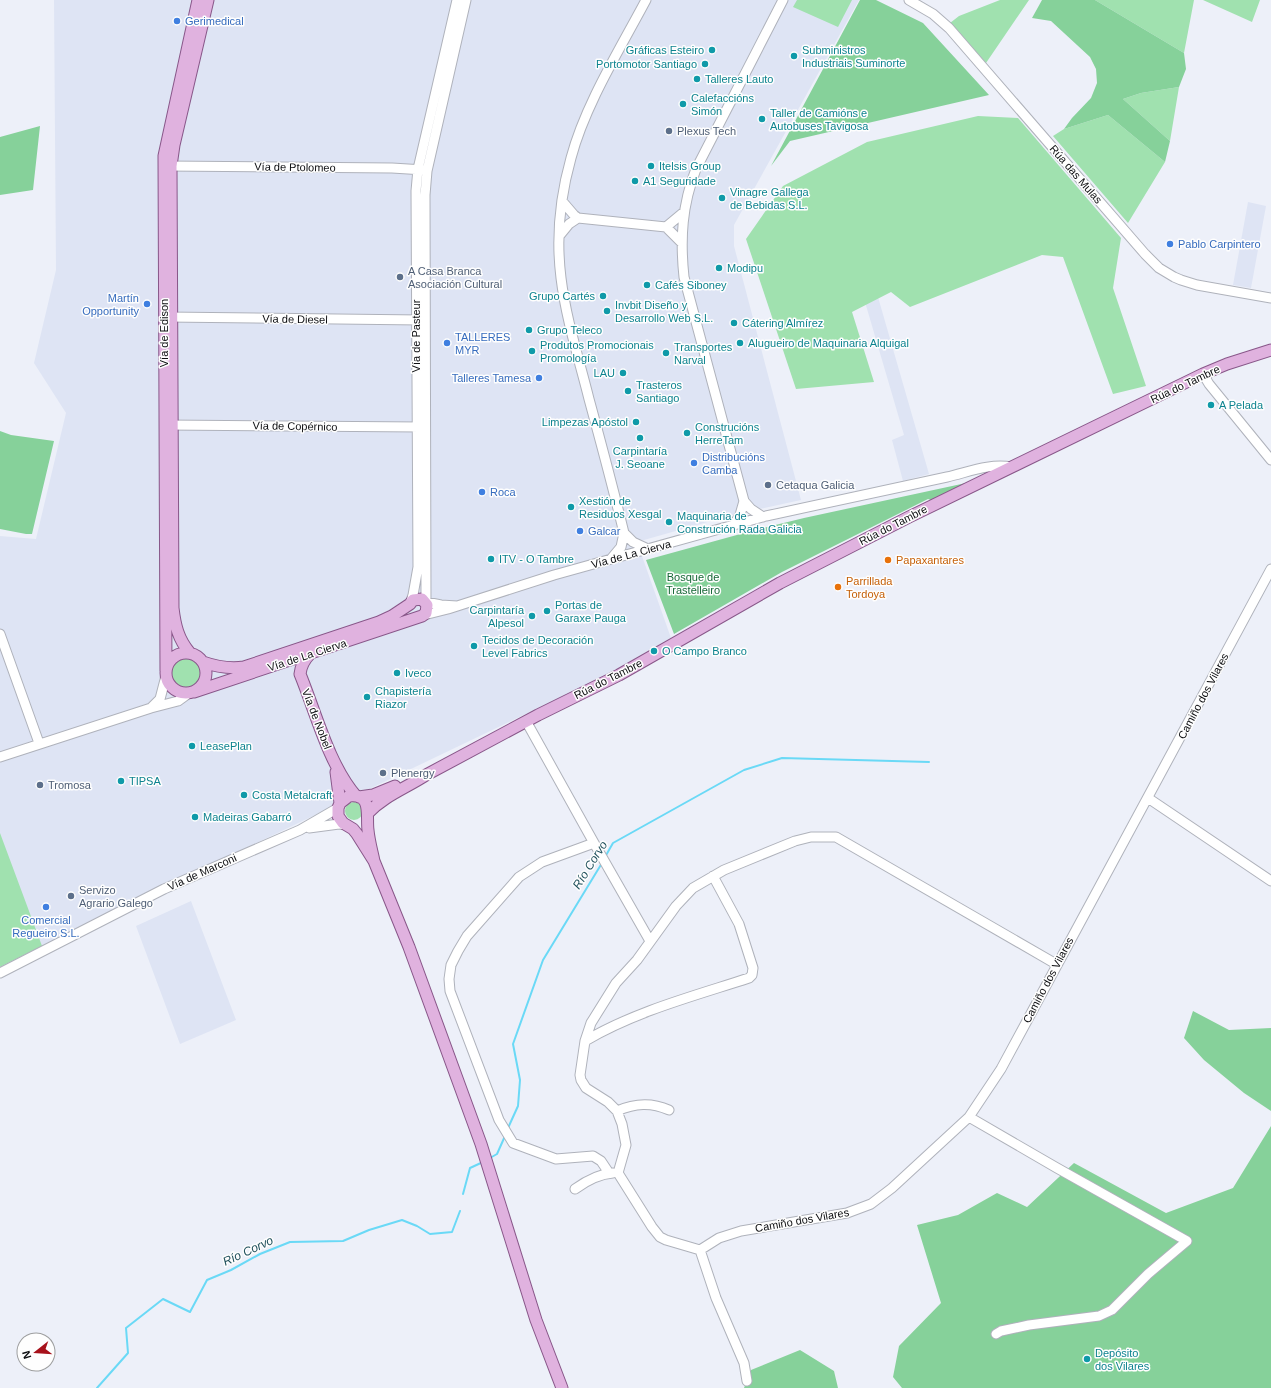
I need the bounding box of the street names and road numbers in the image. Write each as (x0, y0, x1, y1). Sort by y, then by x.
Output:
street label: Rúa das Mulas (1047, 142, 1105, 206)
street label: Vía de Ptolomeo (254, 160, 336, 174)
street label: Vía de Edison (158, 299, 170, 367)
street label: Vía de Pasteur (410, 299, 422, 372)
street label: Vía de Diesel (262, 312, 328, 326)
street label: Rúa do Tambre (1148, 363, 1222, 405)
street label: Vía de Copérnico (252, 419, 338, 433)
street label: Rúa do Tambre (857, 503, 929, 547)
street label: Vía de La Cierva (590, 537, 673, 570)
street label: Vía de La Cierva (266, 636, 349, 673)
street label: Camiño dos Vilares (1175, 651, 1231, 741)
street label: Rúa do Tambre (572, 657, 644, 701)
street label: Vía de Nobel (300, 687, 334, 751)
street label: Vía de Marconi (166, 851, 238, 893)
street label: Camiño dos Vilares (1020, 935, 1076, 1025)
street label: Camiño dos Vilares (754, 1206, 850, 1234)

